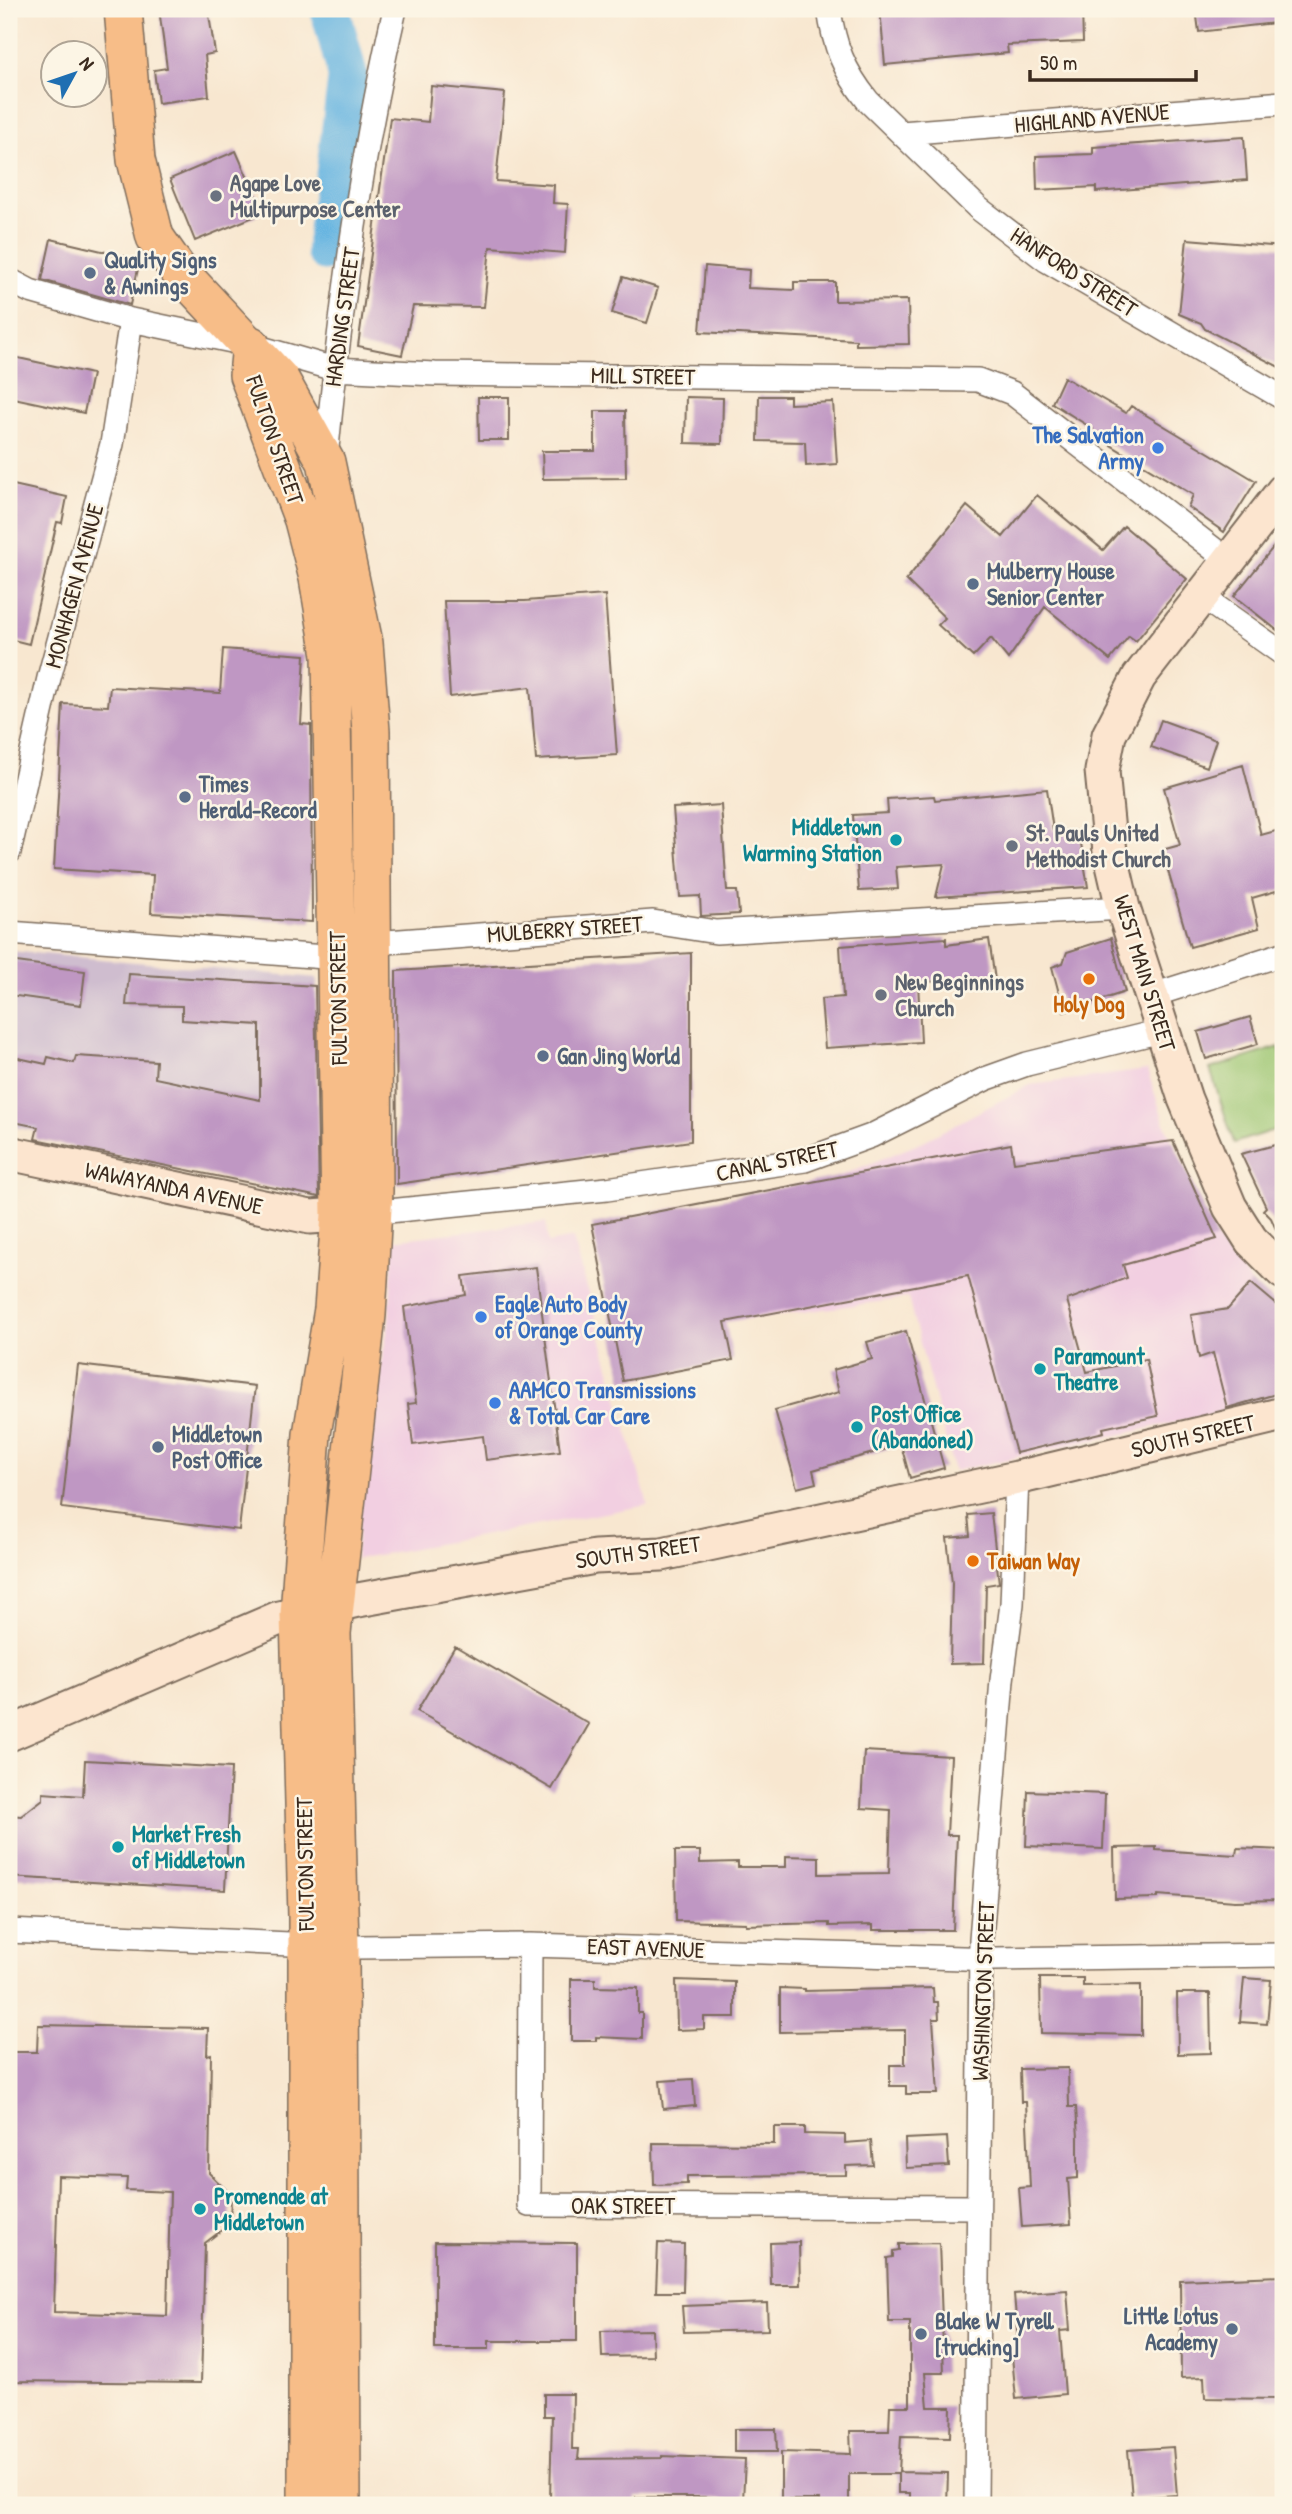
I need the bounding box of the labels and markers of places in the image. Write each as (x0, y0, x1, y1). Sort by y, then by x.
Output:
place label: Agape Love Multipurpose Center (230, 167, 401, 225)
marker: Agape Love Multipurpose Center (208, 188, 224, 204)
place label: Quality Signs & Awnings (104, 244, 217, 302)
marker: Quality Signs & Awnings (82, 265, 98, 281)
place label: The Salvation Army (1031, 419, 1144, 477)
marker: The Salvation Army (1150, 440, 1166, 456)
place label: Mulberry House Senior Center (987, 555, 1115, 612)
marker: Mulberry House Senior Center (965, 576, 981, 592)
place label: Times Herald-Record (198, 768, 317, 825)
marker: Times Herald-Record (177, 789, 193, 805)
place label: Middletown Warming Station (743, 811, 882, 869)
place label: St. Pauls United Methodist Church (1026, 817, 1171, 874)
marker: Middletown Warming Station (888, 832, 904, 848)
marker: St. Pauls United Methodist Church (1004, 838, 1020, 854)
place label: New Beginnings Church (895, 966, 1024, 1023)
marker: Holy Dog (1081, 971, 1097, 987)
marker: New Beginnings Church (873, 987, 889, 1003)
place label: Holy Dog (1053, 988, 1125, 1020)
place label: Gan Jing World (557, 1040, 680, 1072)
marker: Gan Jing World (535, 1048, 551, 1064)
place label: Eagle Auto Body of Orange County (495, 1288, 643, 1346)
marker: Eagle Auto Body of Orange County (473, 1309, 489, 1325)
place label: Paramount Theatre (1053, 1340, 1145, 1397)
marker: Paramount Theatre (1032, 1361, 1048, 1377)
place label: AAMCO Transmissions & Total Car Care (509, 1374, 696, 1431)
marker: AAMCO Transmissions & Total Car Care (487, 1395, 503, 1411)
place label: Post Office (Abandoned) (871, 1398, 974, 1455)
place label: Middletown Post Office (172, 1418, 263, 1475)
marker: Post Office (Abandoned) (849, 1419, 865, 1435)
marker: Middletown Post Office (150, 1439, 166, 1455)
place label: Taiwan Way (986, 1545, 1080, 1577)
marker: Taiwan Way (965, 1553, 981, 1569)
place label: Market Fresh of Middletown (132, 1818, 245, 1875)
marker: Market Fresh of Middletown (110, 1839, 126, 1855)
place label: Promenade at Middletown (214, 2180, 329, 2237)
marker: Promenade at Middletown (192, 2201, 208, 2217)
place label: Little Lotus Academy (1124, 2300, 1218, 2358)
place label: Blake W Tyrell [trucking] (935, 2305, 1055, 2363)
marker: Little Lotus Academy (1224, 2321, 1240, 2337)
marker: Blake W Tyrell [trucking] (913, 2326, 929, 2342)

